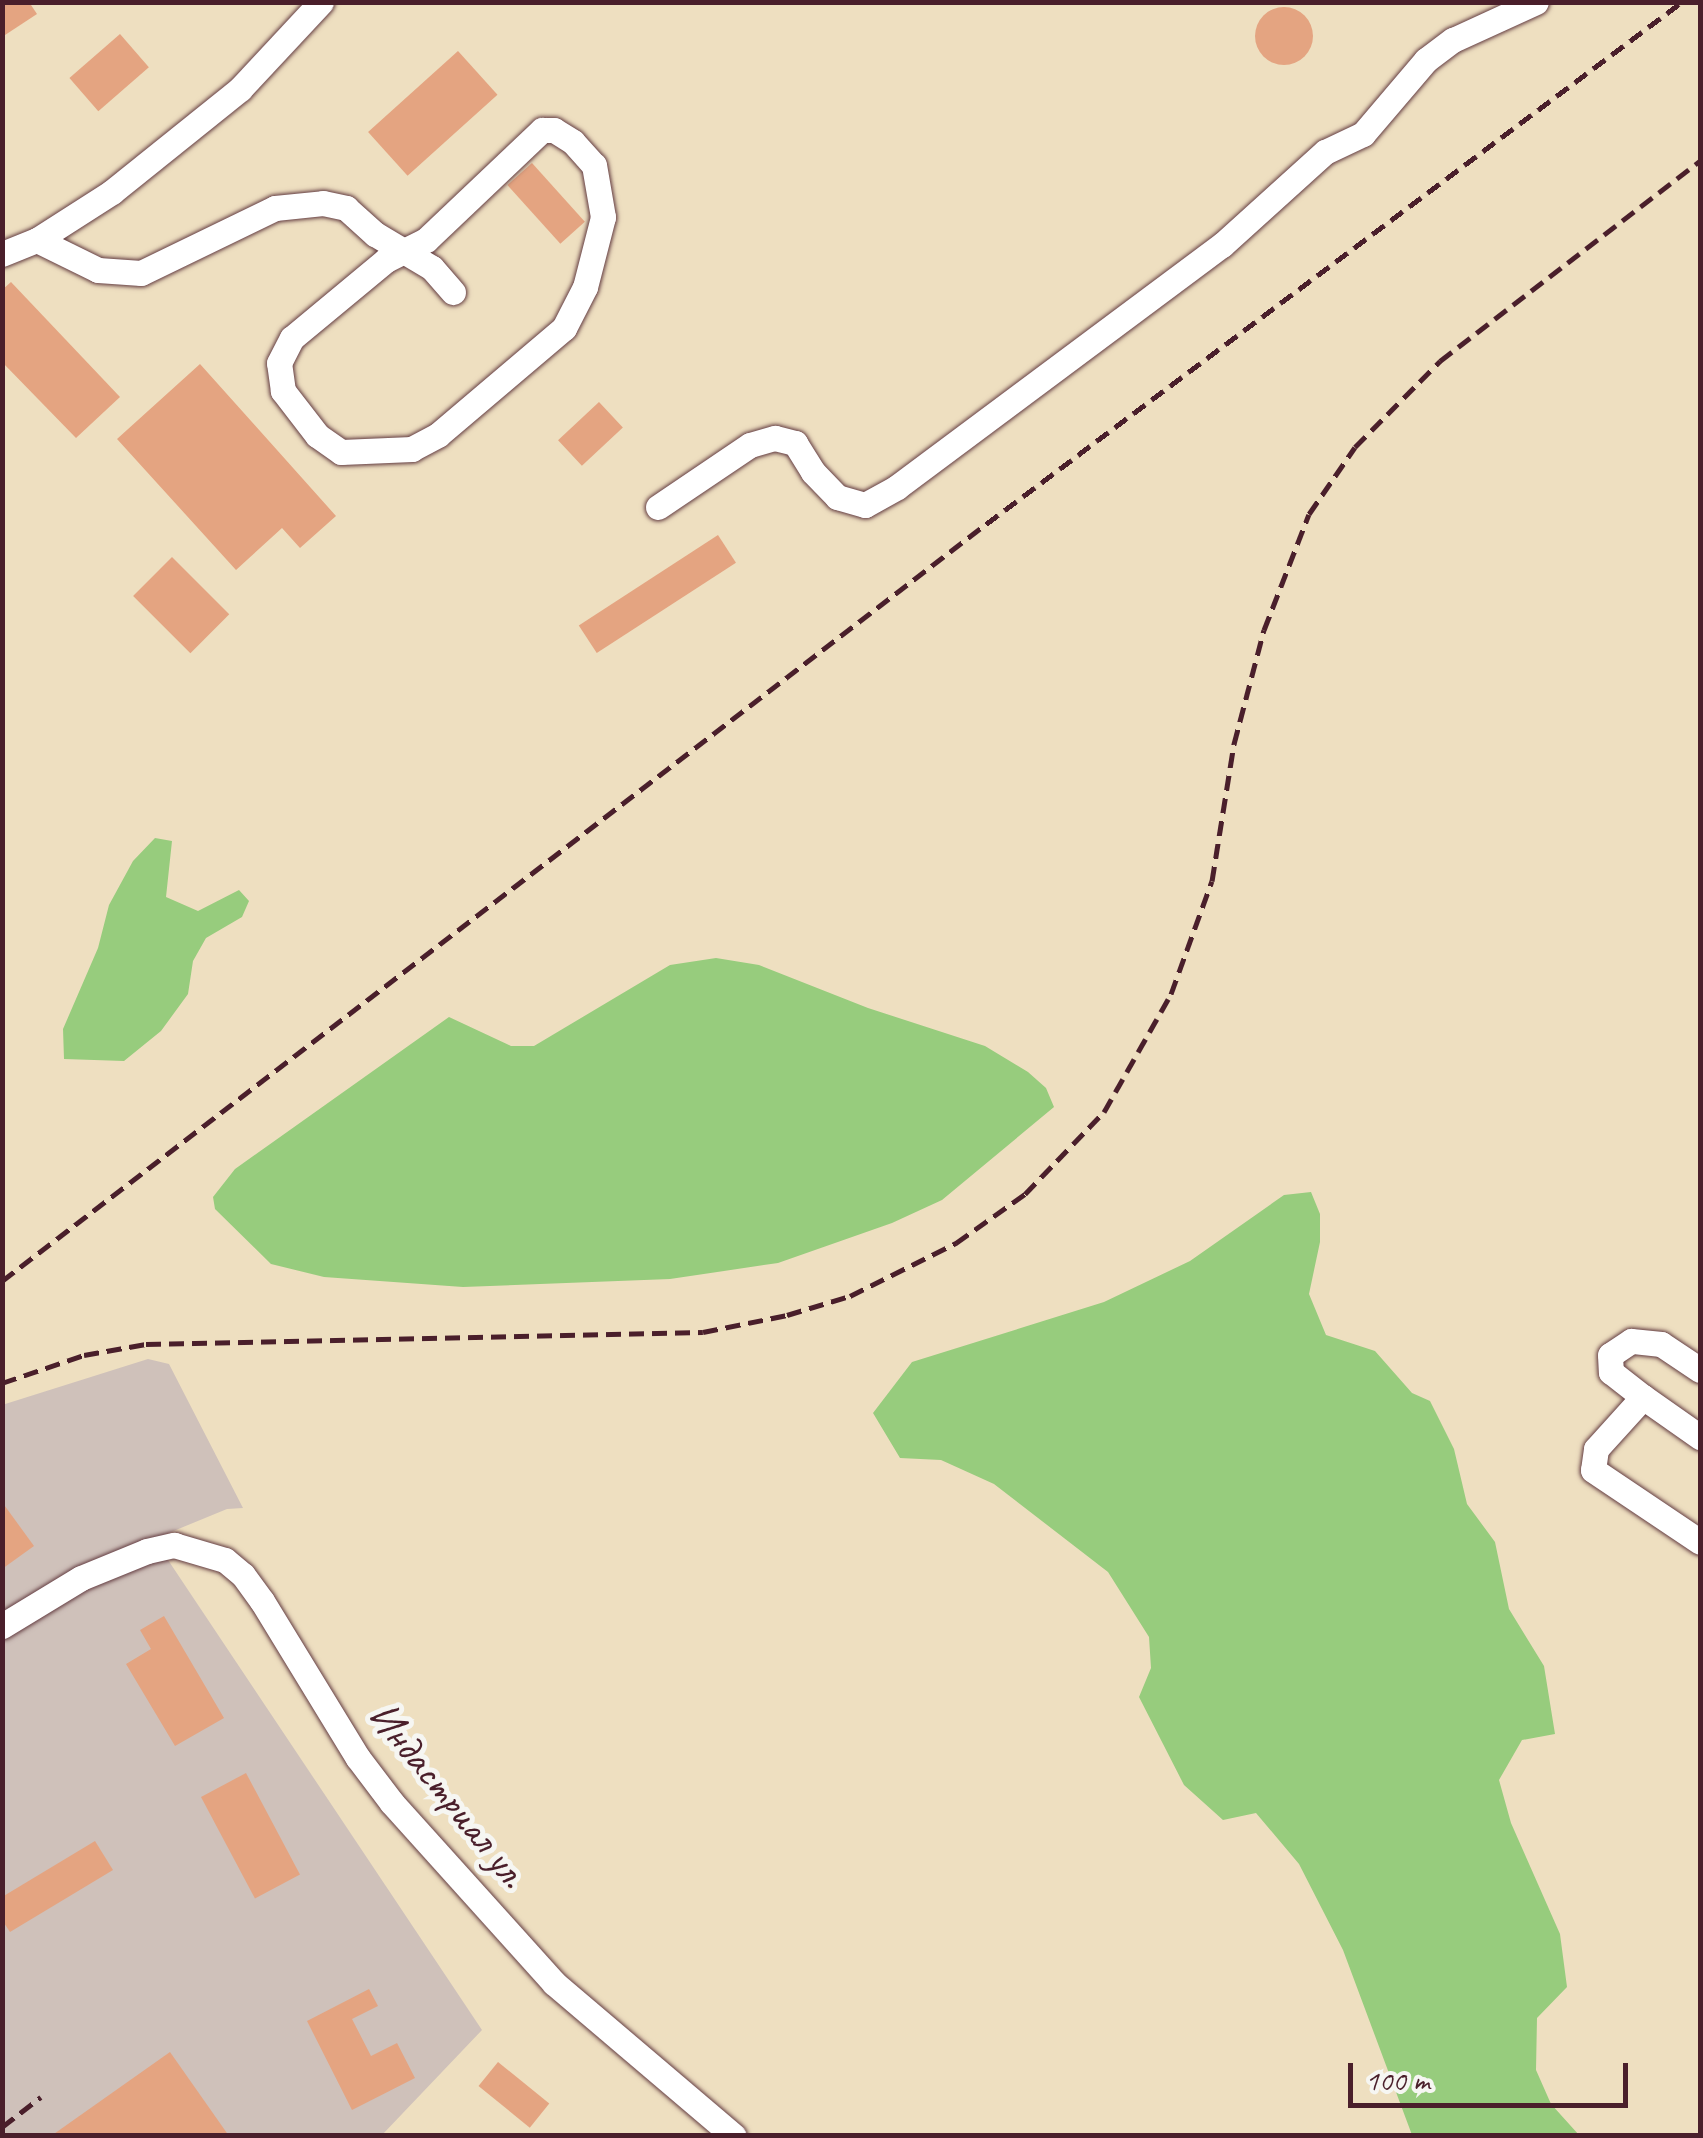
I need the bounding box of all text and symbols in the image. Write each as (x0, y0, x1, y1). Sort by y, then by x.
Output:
street label: Индастриал ул. (358, 1692, 538, 1898)
scale bar (1353, 2043, 1633, 2105)
text: 100 m (1365, 2061, 1430, 2099)

